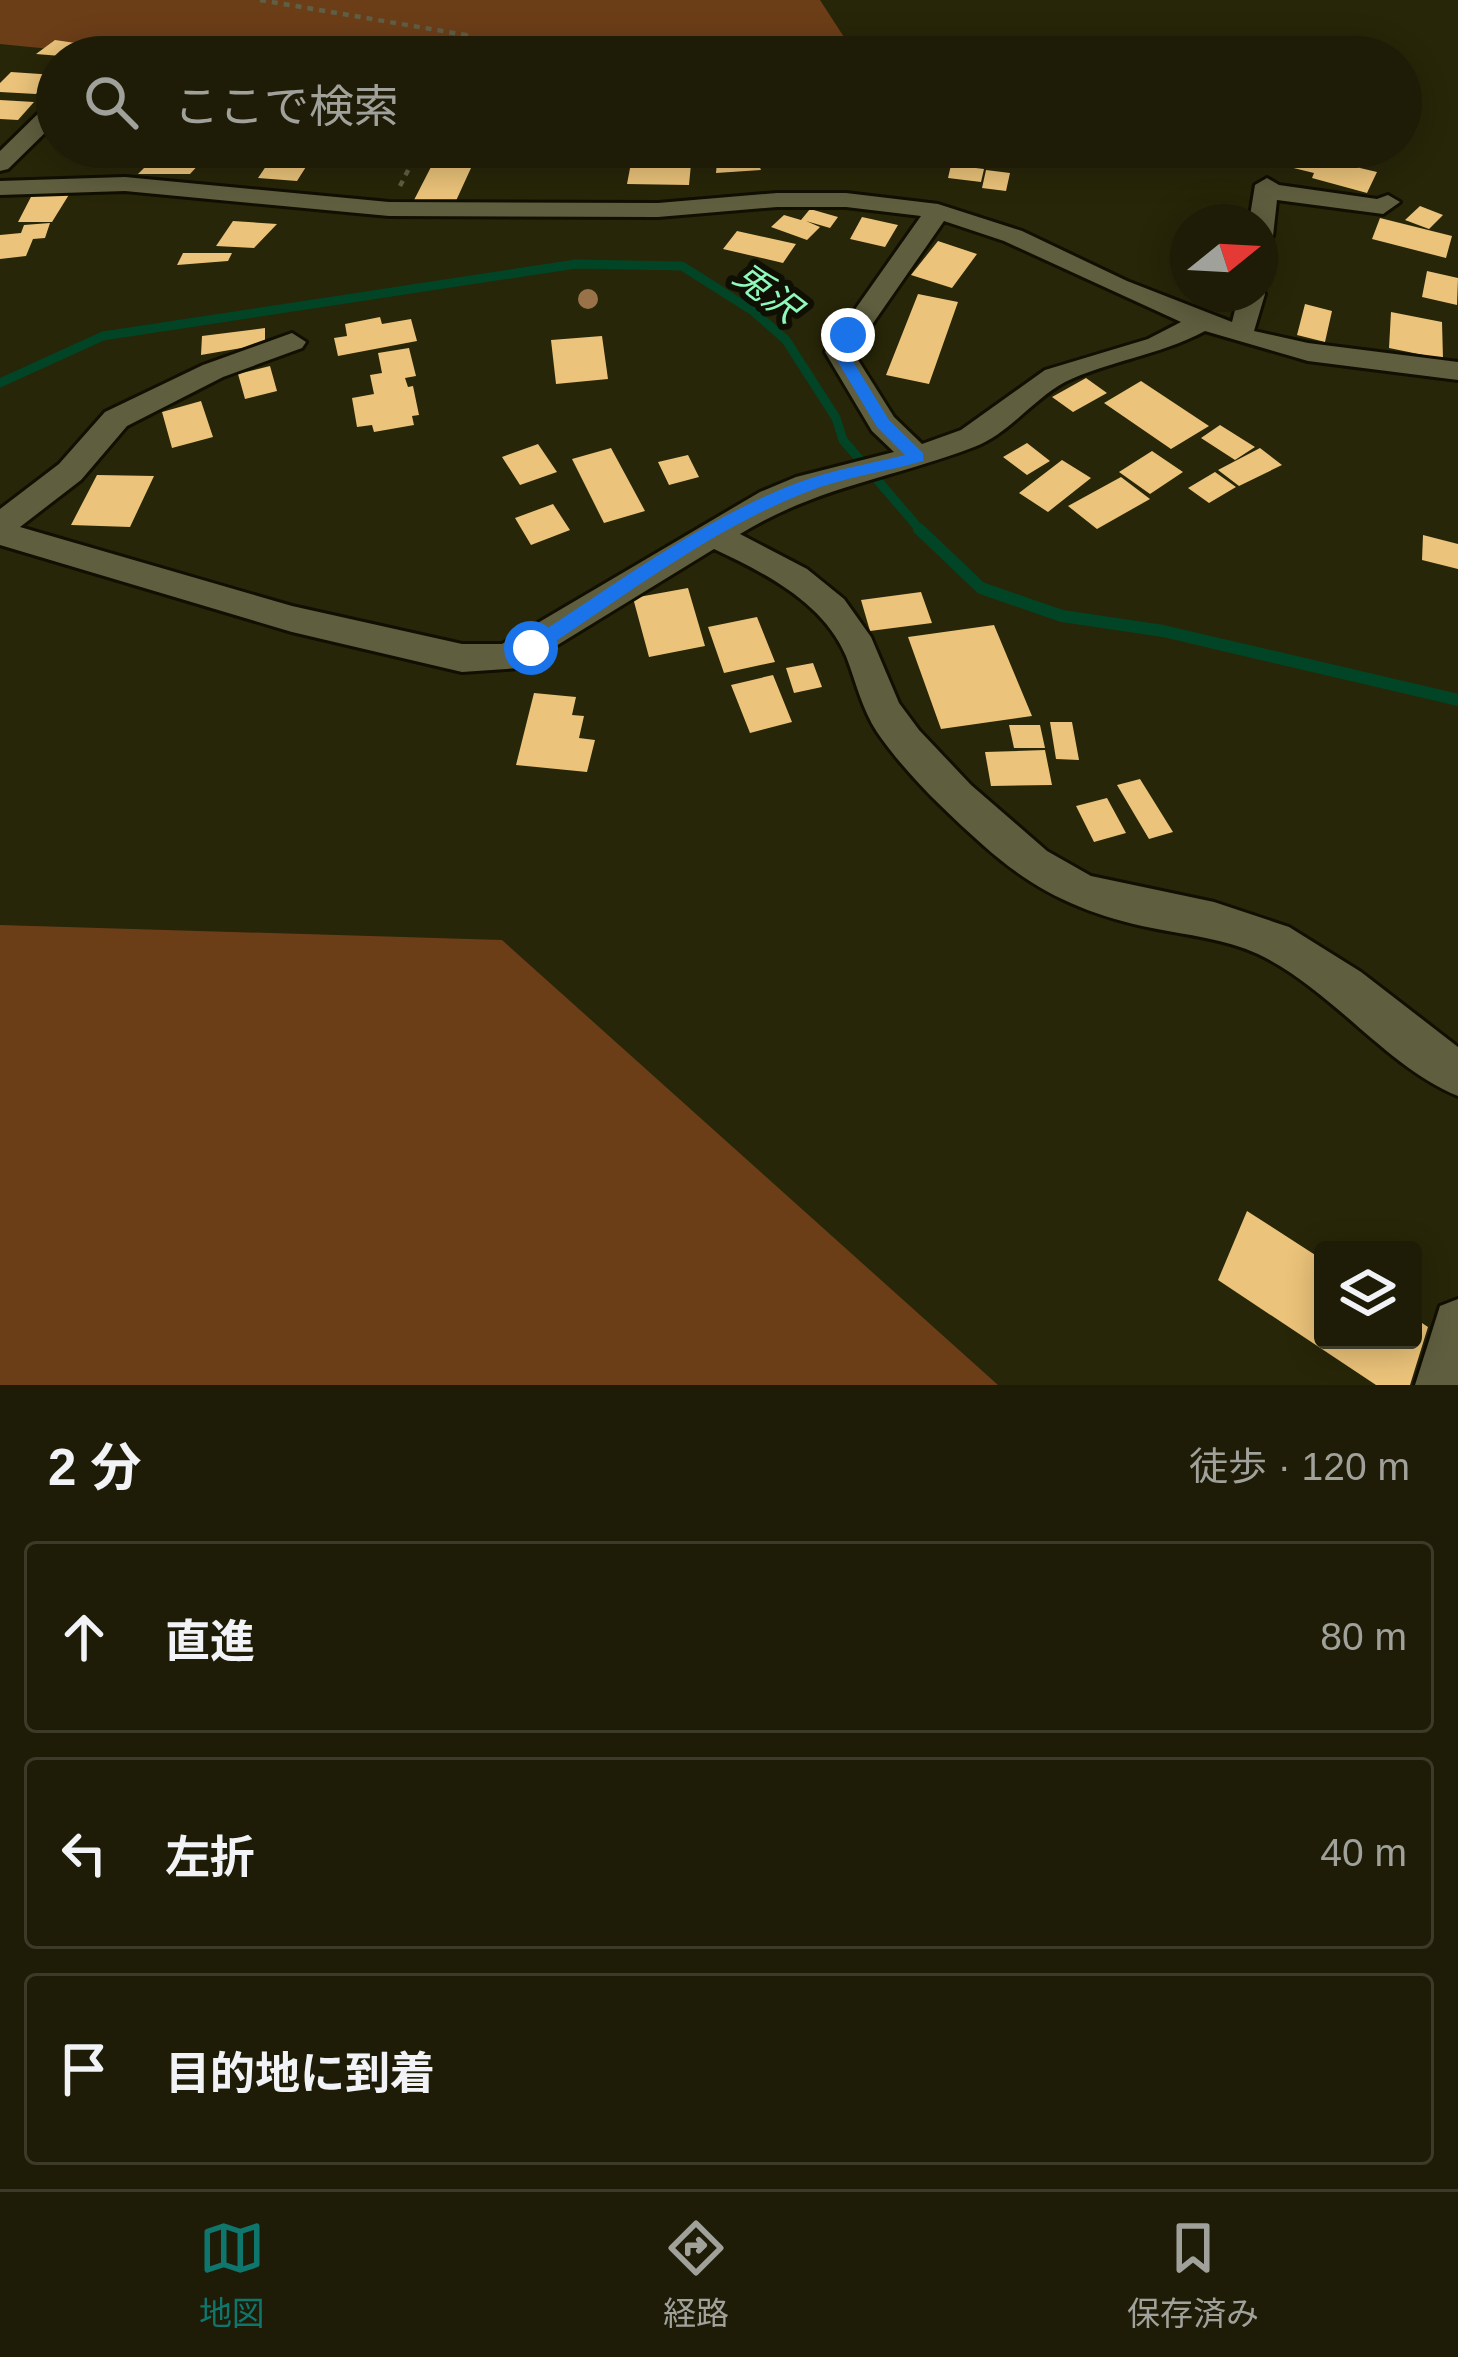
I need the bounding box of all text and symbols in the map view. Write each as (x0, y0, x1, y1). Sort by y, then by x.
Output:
search box (36, 36, 1422, 168)
icon: search (78, 69, 144, 135)
text: ここで検索 (174, 81, 399, 132)
north arrow (1170, 204, 1278, 312)
water label: 兎沢 (726, 254, 811, 333)
route end (821, 308, 875, 362)
route start (504, 621, 558, 675)
map controls (1314, 1241, 1422, 1349)
button: layers (1314, 1241, 1422, 1349)
text: 2 分 (48, 1439, 142, 1496)
text: 徒歩 · 120 m (1189, 1445, 1410, 1488)
icon: ahead (51, 1604, 117, 1670)
text: 80 m (1320, 1615, 1407, 1658)
text: 直進 (165, 1616, 255, 1667)
icon: left (51, 1820, 117, 1886)
text: 40 m (1320, 1831, 1407, 1874)
text: 左折 (165, 1832, 255, 1883)
icon: arrive (51, 2036, 117, 2102)
text: 目的地に到着 (165, 2048, 435, 2099)
tab: 地図 (199, 2215, 265, 2335)
tab: 経路 (663, 2215, 729, 2335)
tab: 保存済み (1127, 2215, 1259, 2335)

